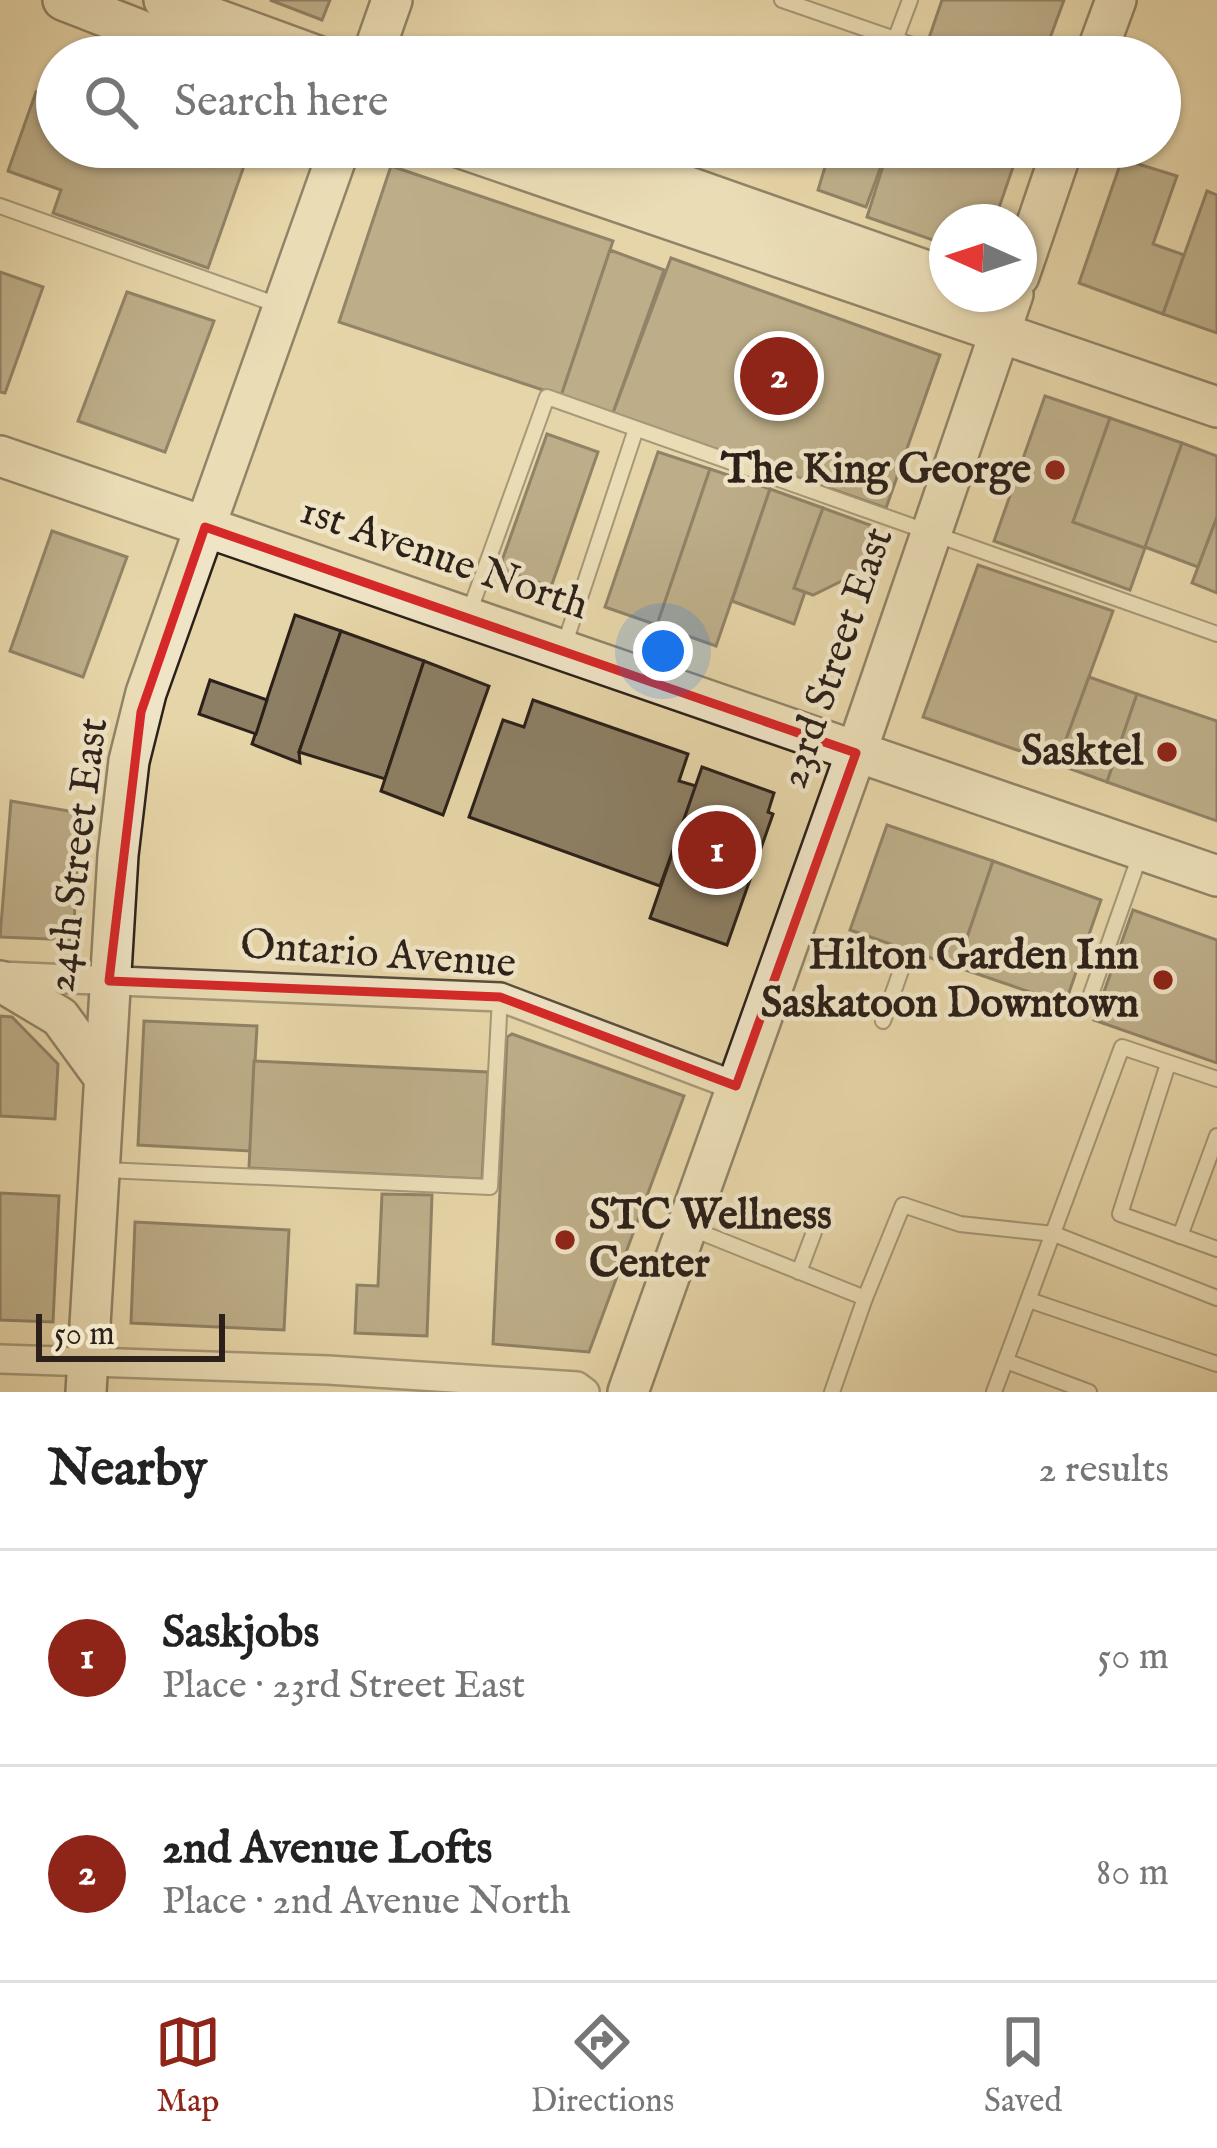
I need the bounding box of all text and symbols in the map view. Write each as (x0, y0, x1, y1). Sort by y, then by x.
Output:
search box (36, 36, 1181, 168)
icon: search (78, 69, 144, 135)
text: Search here (174, 74, 388, 131)
north arrow (929, 204, 1037, 312)
pin: 2 (740, 331, 818, 421)
place label: The King George (720, 444, 1031, 497)
marker: The King George (1042, 457, 1068, 483)
street label: 1st Avenue North (293, 485, 595, 633)
street label: 23rd Street East (768, 521, 906, 795)
your location (633, 621, 693, 681)
street label: 24th Street East (35, 715, 121, 995)
place label: Sasktel (1021, 726, 1144, 779)
marker: Sasktel (1154, 739, 1180, 765)
pin: 1 (678, 805, 756, 895)
street label: Ontario Avenue (238, 919, 518, 991)
place label: Hilton Garden Inn Saskatoon Downtown (761, 930, 1139, 1031)
marker: Hilton Garden Inn Saskatoon Downtown (1150, 967, 1176, 993)
place label: STC Wellness Center (589, 1190, 832, 1291)
marker: STC Wellness Center (552, 1227, 578, 1253)
scale bar (36, 1308, 225, 1361)
text: 50 m (54, 1314, 115, 1356)
text: Nearby (48, 1438, 207, 1503)
text: 2 results (1038, 1446, 1169, 1495)
text: Saskjobs (162, 1605, 319, 1662)
text: 1 (80, 1633, 94, 1682)
text: 50 m (1097, 1633, 1169, 1682)
text: Place · 23rd Street East (162, 1662, 525, 1711)
text: 2nd Avenue Lofts (162, 1821, 492, 1878)
text: 2 (78, 1849, 96, 1898)
text: 80 m (1096, 1849, 1169, 1898)
text: Place · 2nd Avenue North (162, 1878, 570, 1927)
tab: Map (155, 2009, 221, 2123)
tab: Directions (531, 2009, 674, 2123)
tab: Saved (984, 2009, 1062, 2123)

